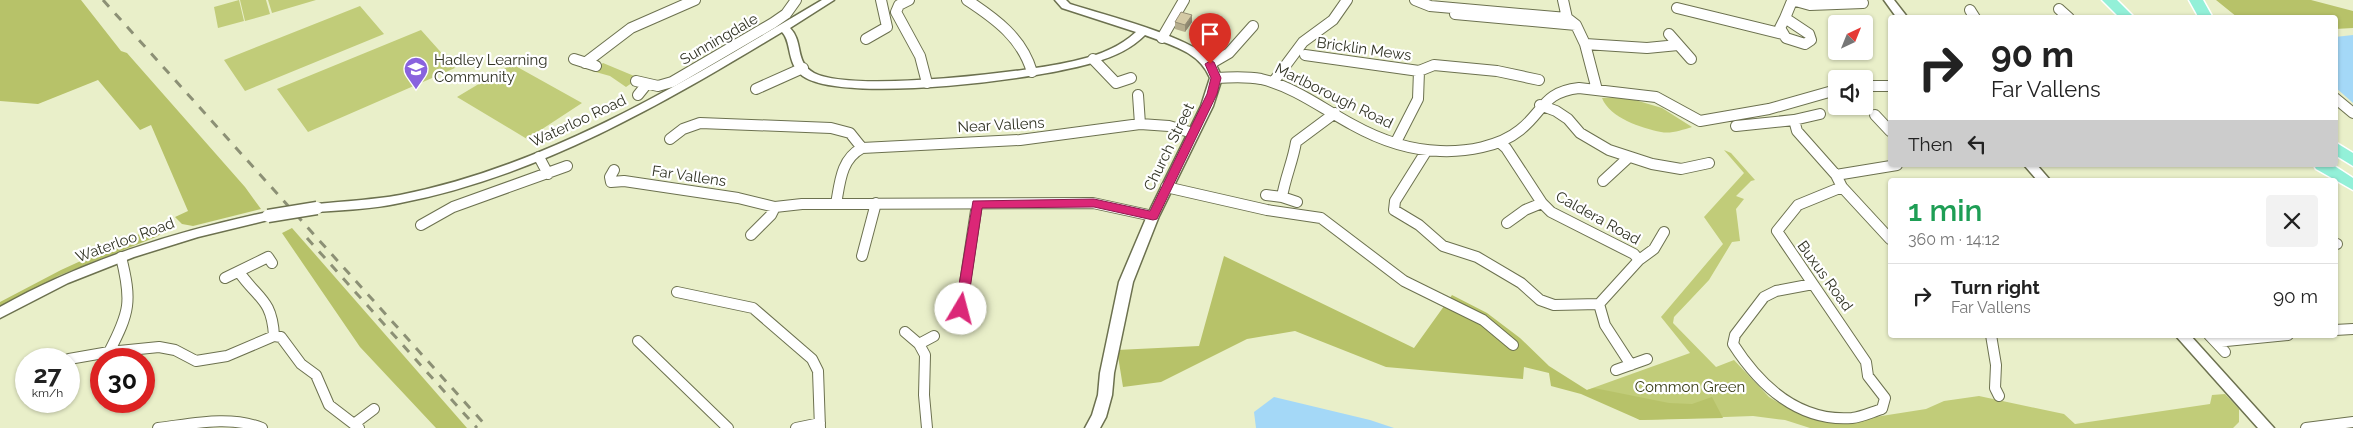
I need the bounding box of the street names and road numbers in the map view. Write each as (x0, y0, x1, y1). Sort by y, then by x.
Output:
street label: Sunningdale (677, 9, 761, 69)
street label: Bricklin Mews (1315, 33, 1413, 65)
street label: Marlborough Road (1272, 60, 1396, 132)
street label: Waterloo Road (527, 91, 629, 151)
street label: Church Street (1140, 100, 1198, 194)
street label: Near Vallens (957, 114, 1045, 136)
street label: Far Vallens (651, 162, 727, 190)
street label: Caldera Road (1553, 187, 1643, 249)
street label: Waterloo Road (73, 214, 177, 266)
street label: Buxus Road (1793, 237, 1857, 315)

